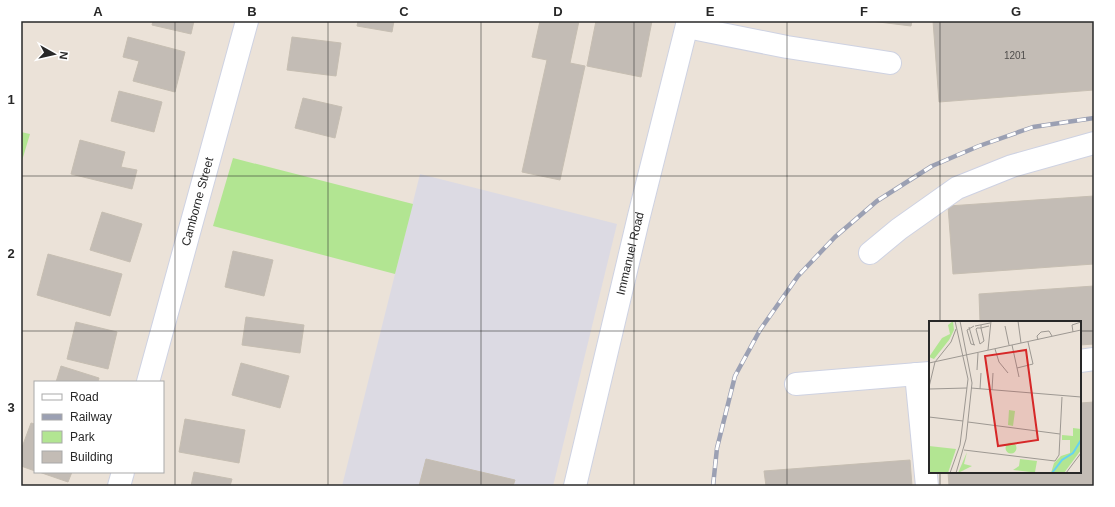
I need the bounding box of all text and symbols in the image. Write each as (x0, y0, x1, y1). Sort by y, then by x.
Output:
text: A (93, 4, 103, 19)
text: B (247, 4, 257, 19)
text: C (399, 4, 409, 19)
text: D (553, 4, 563, 19)
text: E (706, 4, 715, 19)
text: F (860, 4, 868, 19)
text: G (1011, 4, 1021, 19)
north arrow (34, 34, 74, 74)
house number: 1201 (1004, 50, 1027, 61)
text: N (57, 51, 70, 60)
text: 1 (7, 92, 15, 107)
street label: Camborne Street (179, 155, 216, 248)
street label: Immanuel Road (614, 210, 647, 296)
text: 2 (7, 246, 15, 261)
inset map (929, 321, 1081, 473)
legend (34, 381, 164, 473)
text: Road (70, 390, 99, 404)
text: 3 (7, 400, 15, 415)
text: Railway (70, 410, 112, 424)
text: Park (70, 430, 96, 444)
text: Building (70, 450, 113, 464)

